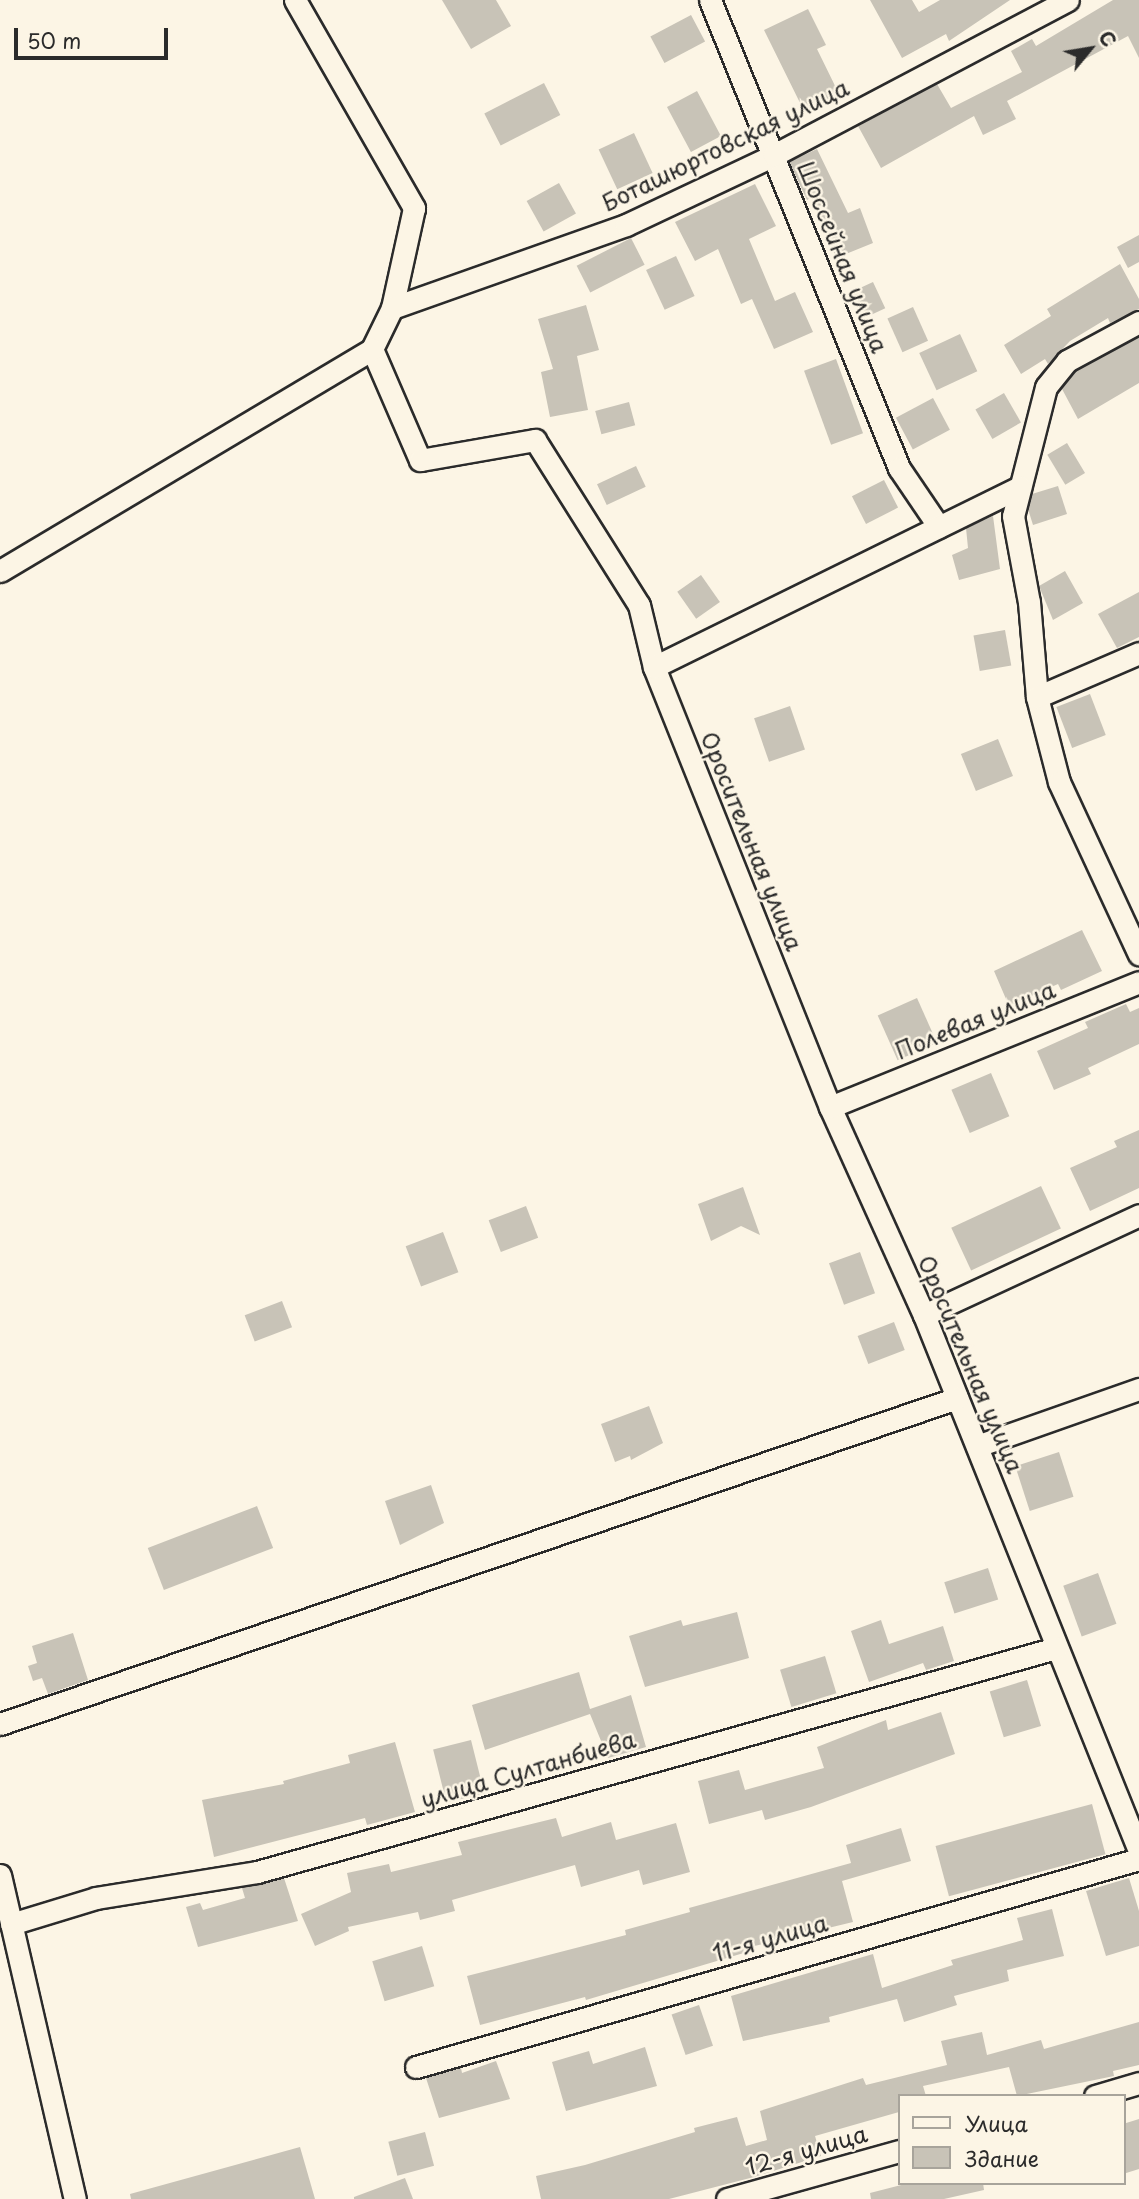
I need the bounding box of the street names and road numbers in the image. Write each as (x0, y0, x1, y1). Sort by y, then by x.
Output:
street label: Боташюртовская улица (596, 73, 854, 217)
street label: Шоссейная улица (792, 157, 894, 357)
street label: Оросительная улица (695, 727, 809, 955)
street label: Полевая улица (891, 975, 1059, 1065)
street label: Оросительная улица (912, 1250, 1030, 1478)
street label: улица Султанбиева (417, 1725, 639, 1813)
street label: 11-я улица (709, 1908, 831, 1968)
street label: 12-я улица (741, 2119, 871, 2181)

